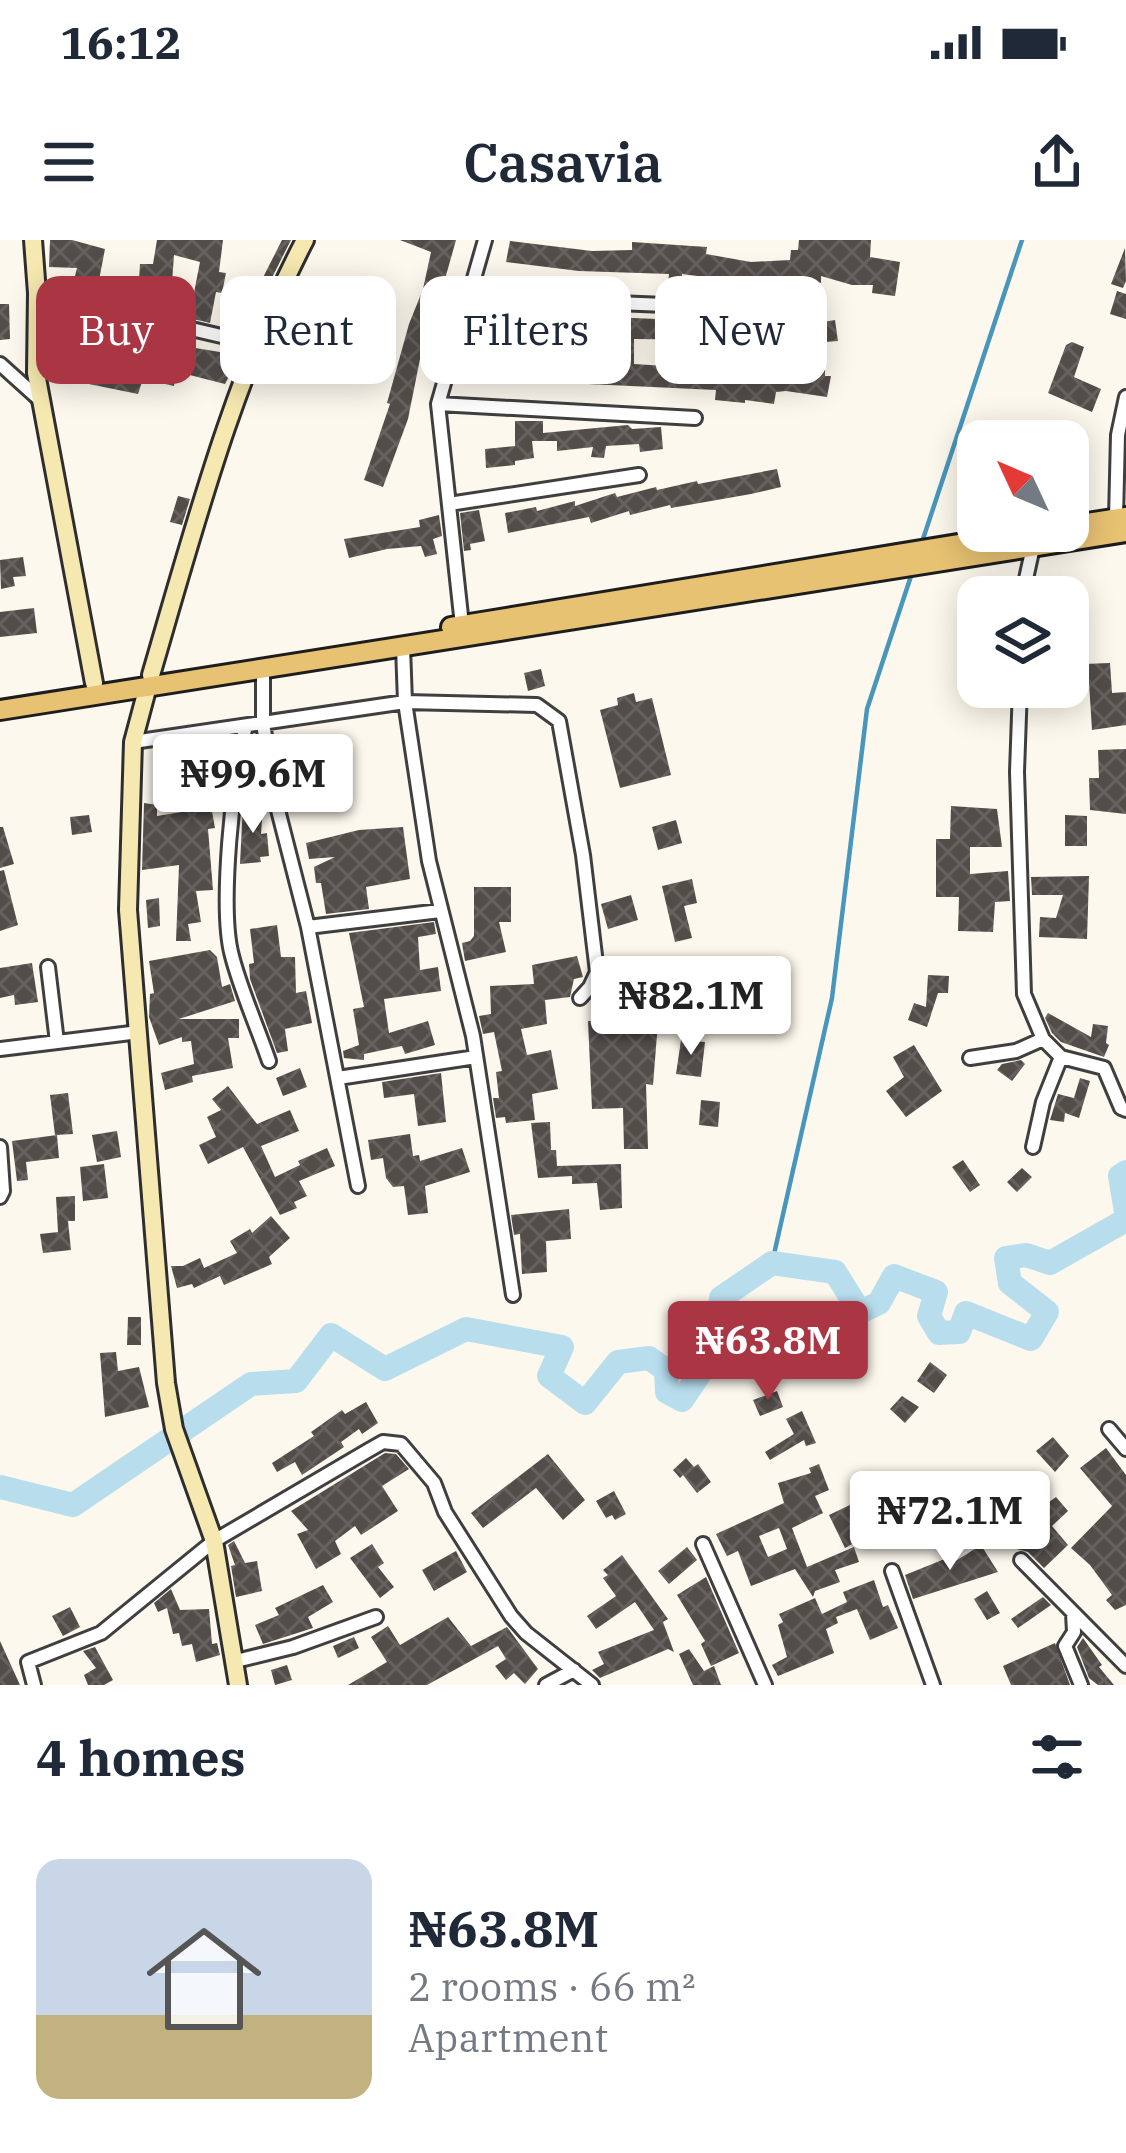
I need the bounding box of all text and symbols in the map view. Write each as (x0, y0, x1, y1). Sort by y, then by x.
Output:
text: 16:12 (60, 13, 182, 71)
text: Casavia (463, 127, 663, 197)
icon: menu (36, 129, 102, 195)
icon: share (1024, 129, 1090, 195)
chip: Buy (36, 276, 196, 384)
chip: Rent (220, 276, 396, 384)
chip: Filters (420, 276, 631, 384)
chip: New (655, 276, 827, 384)
north arrow (957, 420, 1089, 552)
map controls (957, 420, 1089, 708)
button: layers (957, 576, 1089, 708)
pin: ₦99.6M (155, 734, 351, 836)
text: ₦99.6M (180, 747, 326, 798)
pin: ₦82.1M (593, 956, 789, 1058)
text: ₦82.1M (618, 969, 764, 1020)
pin: ₦63.8M (670, 1301, 866, 1403)
text: ₦63.8M (695, 1314, 841, 1365)
pin: ₦72.1M (852, 1471, 1048, 1573)
text: ₦72.1M (877, 1484, 1023, 1535)
text: 4 homes (36, 1724, 246, 1790)
icon: filters (1024, 1724, 1090, 1790)
text: ₦63.8M (408, 1895, 599, 1961)
icon: home (132, 1907, 276, 2051)
text: 2 rooms · 66 m² (408, 1961, 696, 2012)
text: Apartment (408, 2012, 608, 2063)

